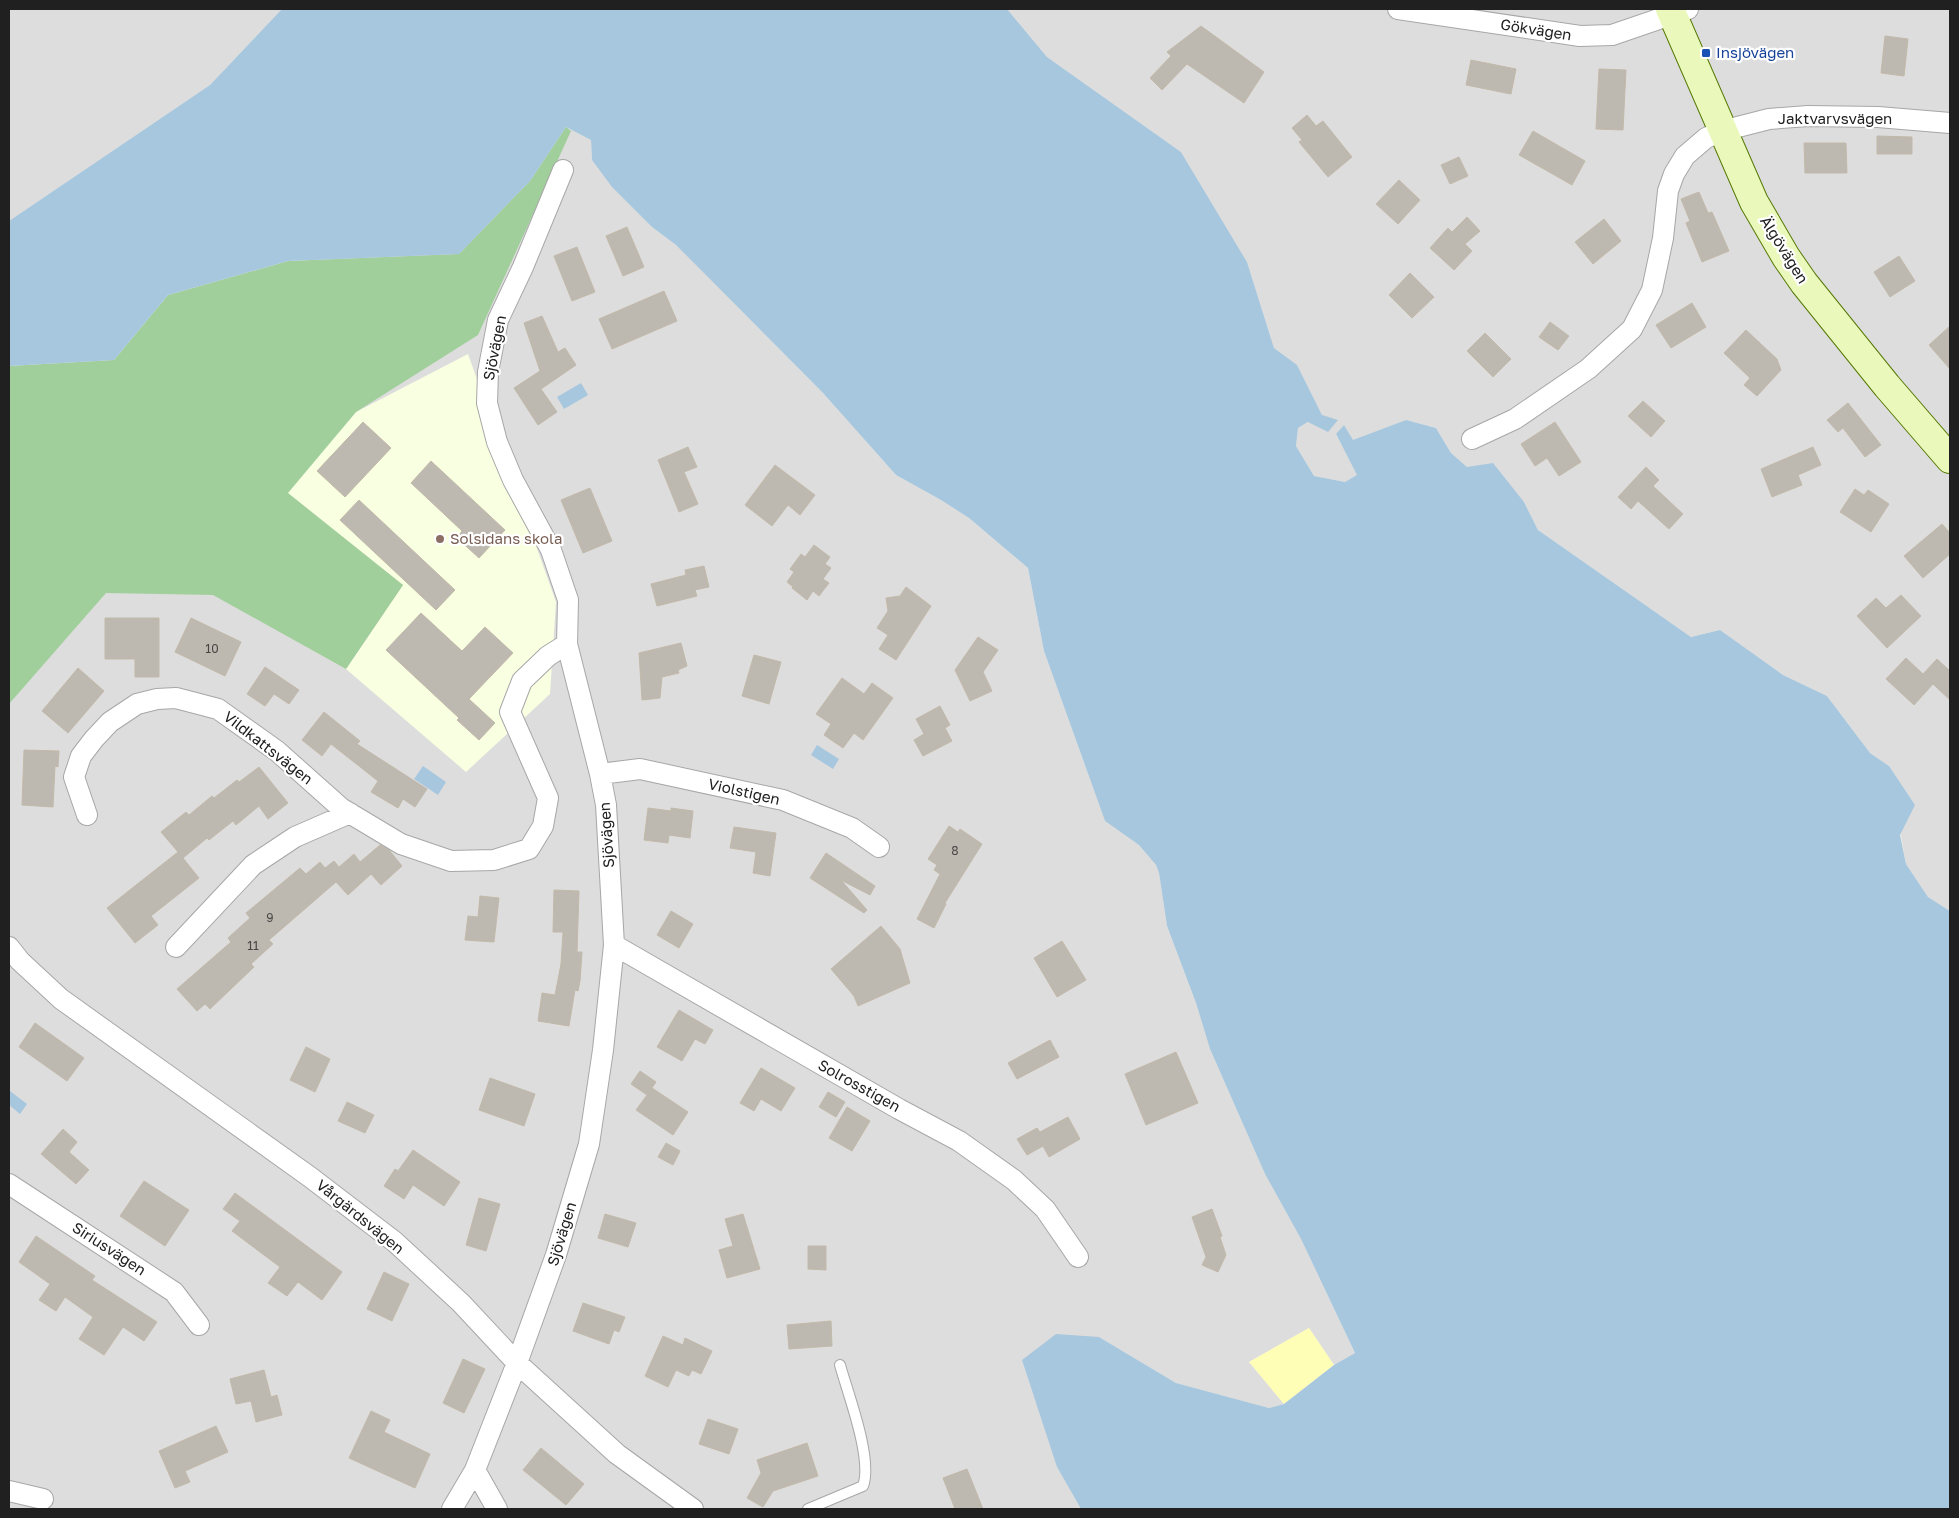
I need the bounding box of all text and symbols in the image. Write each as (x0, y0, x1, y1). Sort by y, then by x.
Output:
street label: Gökvägen (1499, 14, 1573, 44)
place label: Insjövägen (1716, 43, 1794, 61)
marker: Insjövägen (1700, 47, 1712, 59)
street label: Jaktvarvsvägen (1778, 109, 1892, 127)
street label: Älgövägen (1757, 212, 1813, 286)
street label: Sjövägen (479, 314, 509, 382)
place label: Solsidans skola (450, 529, 562, 547)
marker: Solsidans skola (434, 533, 446, 545)
house number: 10 (205, 641, 219, 656)
street label: Vildkattsvägen (220, 707, 317, 788)
street label: Violstigen (707, 774, 782, 808)
street label: Sjövägen (595, 801, 617, 869)
house number: 8 (951, 843, 959, 858)
house number: 9 (266, 910, 274, 925)
house number: 11 (247, 938, 259, 953)
street label: Solrosstigen (815, 1055, 904, 1115)
street label: Vårgärdsvägen (313, 1175, 408, 1257)
street label: Sjövägen (543, 1199, 579, 1268)
street label: Siriusvägen (69, 1218, 150, 1279)

